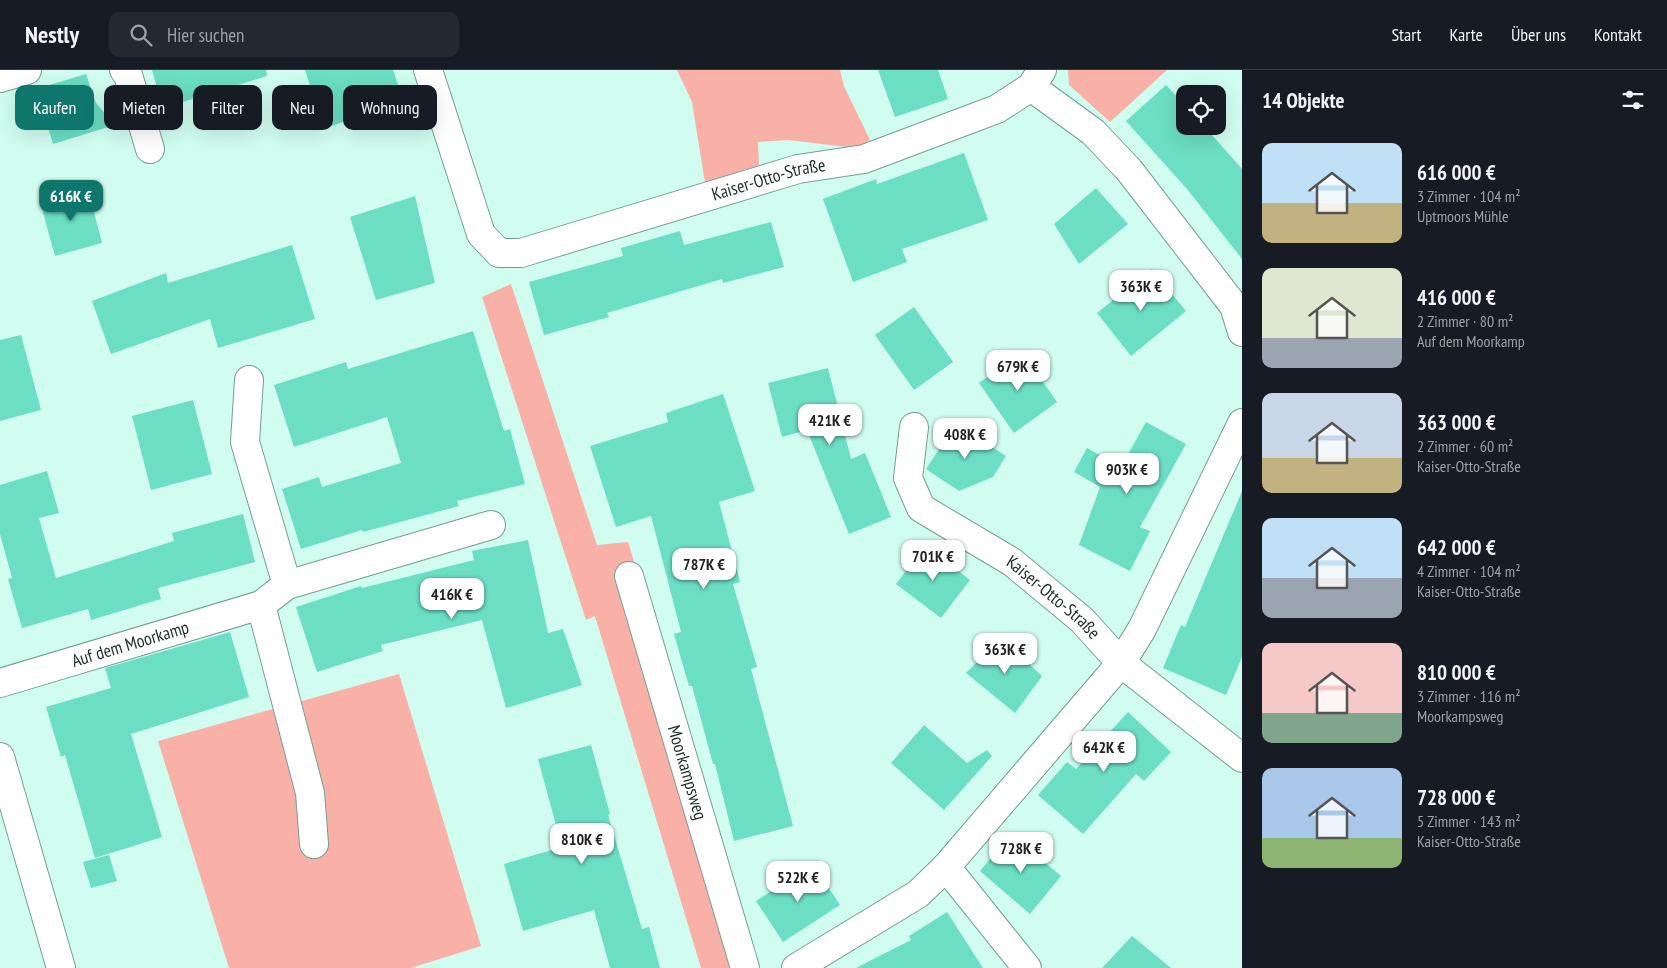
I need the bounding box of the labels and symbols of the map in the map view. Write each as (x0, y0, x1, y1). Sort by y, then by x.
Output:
street label: Kaiser-Otto-Straße (709, 153, 827, 206)
pin: 616K € (30, 180, 112, 222)
pin: 363K € (1100, 270, 1182, 312)
pin: 679K € (977, 350, 1059, 392)
pin: 421K € (789, 404, 871, 446)
pin: 408K € (924, 418, 1006, 460)
pin: 903K € (1086, 452, 1168, 495)
pin: 701K € (892, 540, 974, 582)
pin: 787K € (663, 548, 745, 590)
street label: Kaiser-Otto-Straße (1003, 549, 1106, 644)
pin: 416K € (411, 578, 493, 620)
street label: Auf dem Moorkamp (69, 615, 192, 672)
pin: 363K € (964, 632, 1046, 675)
street label: Moorkampsweg (663, 722, 712, 822)
pin: 642K € (1063, 730, 1145, 773)
pin: 810K € (541, 822, 623, 865)
pin: 728K € (980, 832, 1062, 874)
pin: 522K € (757, 860, 839, 903)

